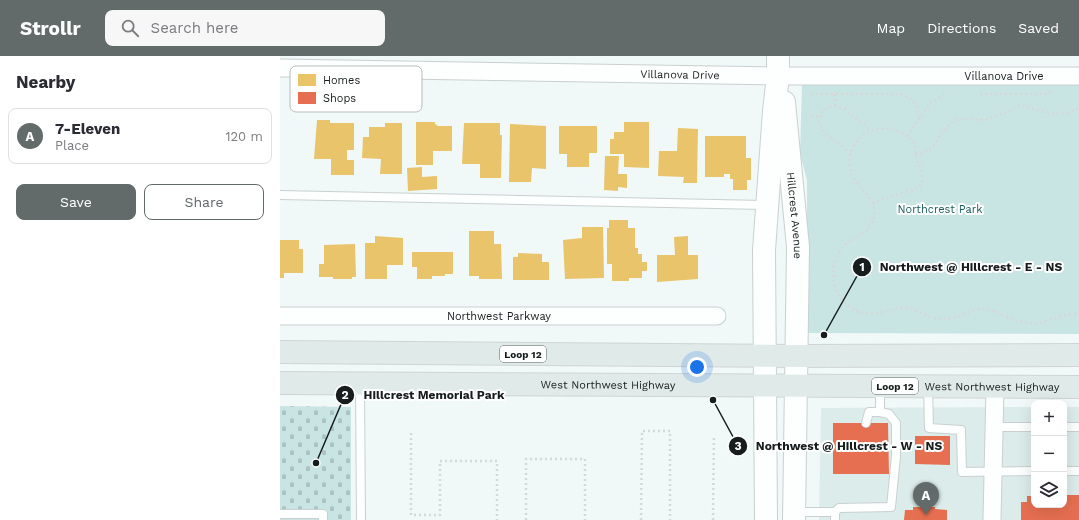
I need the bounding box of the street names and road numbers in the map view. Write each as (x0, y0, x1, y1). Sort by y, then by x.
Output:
street label: Villanova Drive (640, 68, 720, 82)
street label: Villanova Drive (964, 70, 1044, 83)
street label: Hillcrest Avenue (784, 171, 804, 259)
street label: Northwest Parkway (447, 310, 551, 323)
road number: Loop 12 (500, 346, 546, 362)
street label: West Northwest Highway (541, 378, 676, 392)
road number: Loop 12 (872, 378, 918, 394)
street label: West Northwest Highway (925, 380, 1060, 394)

